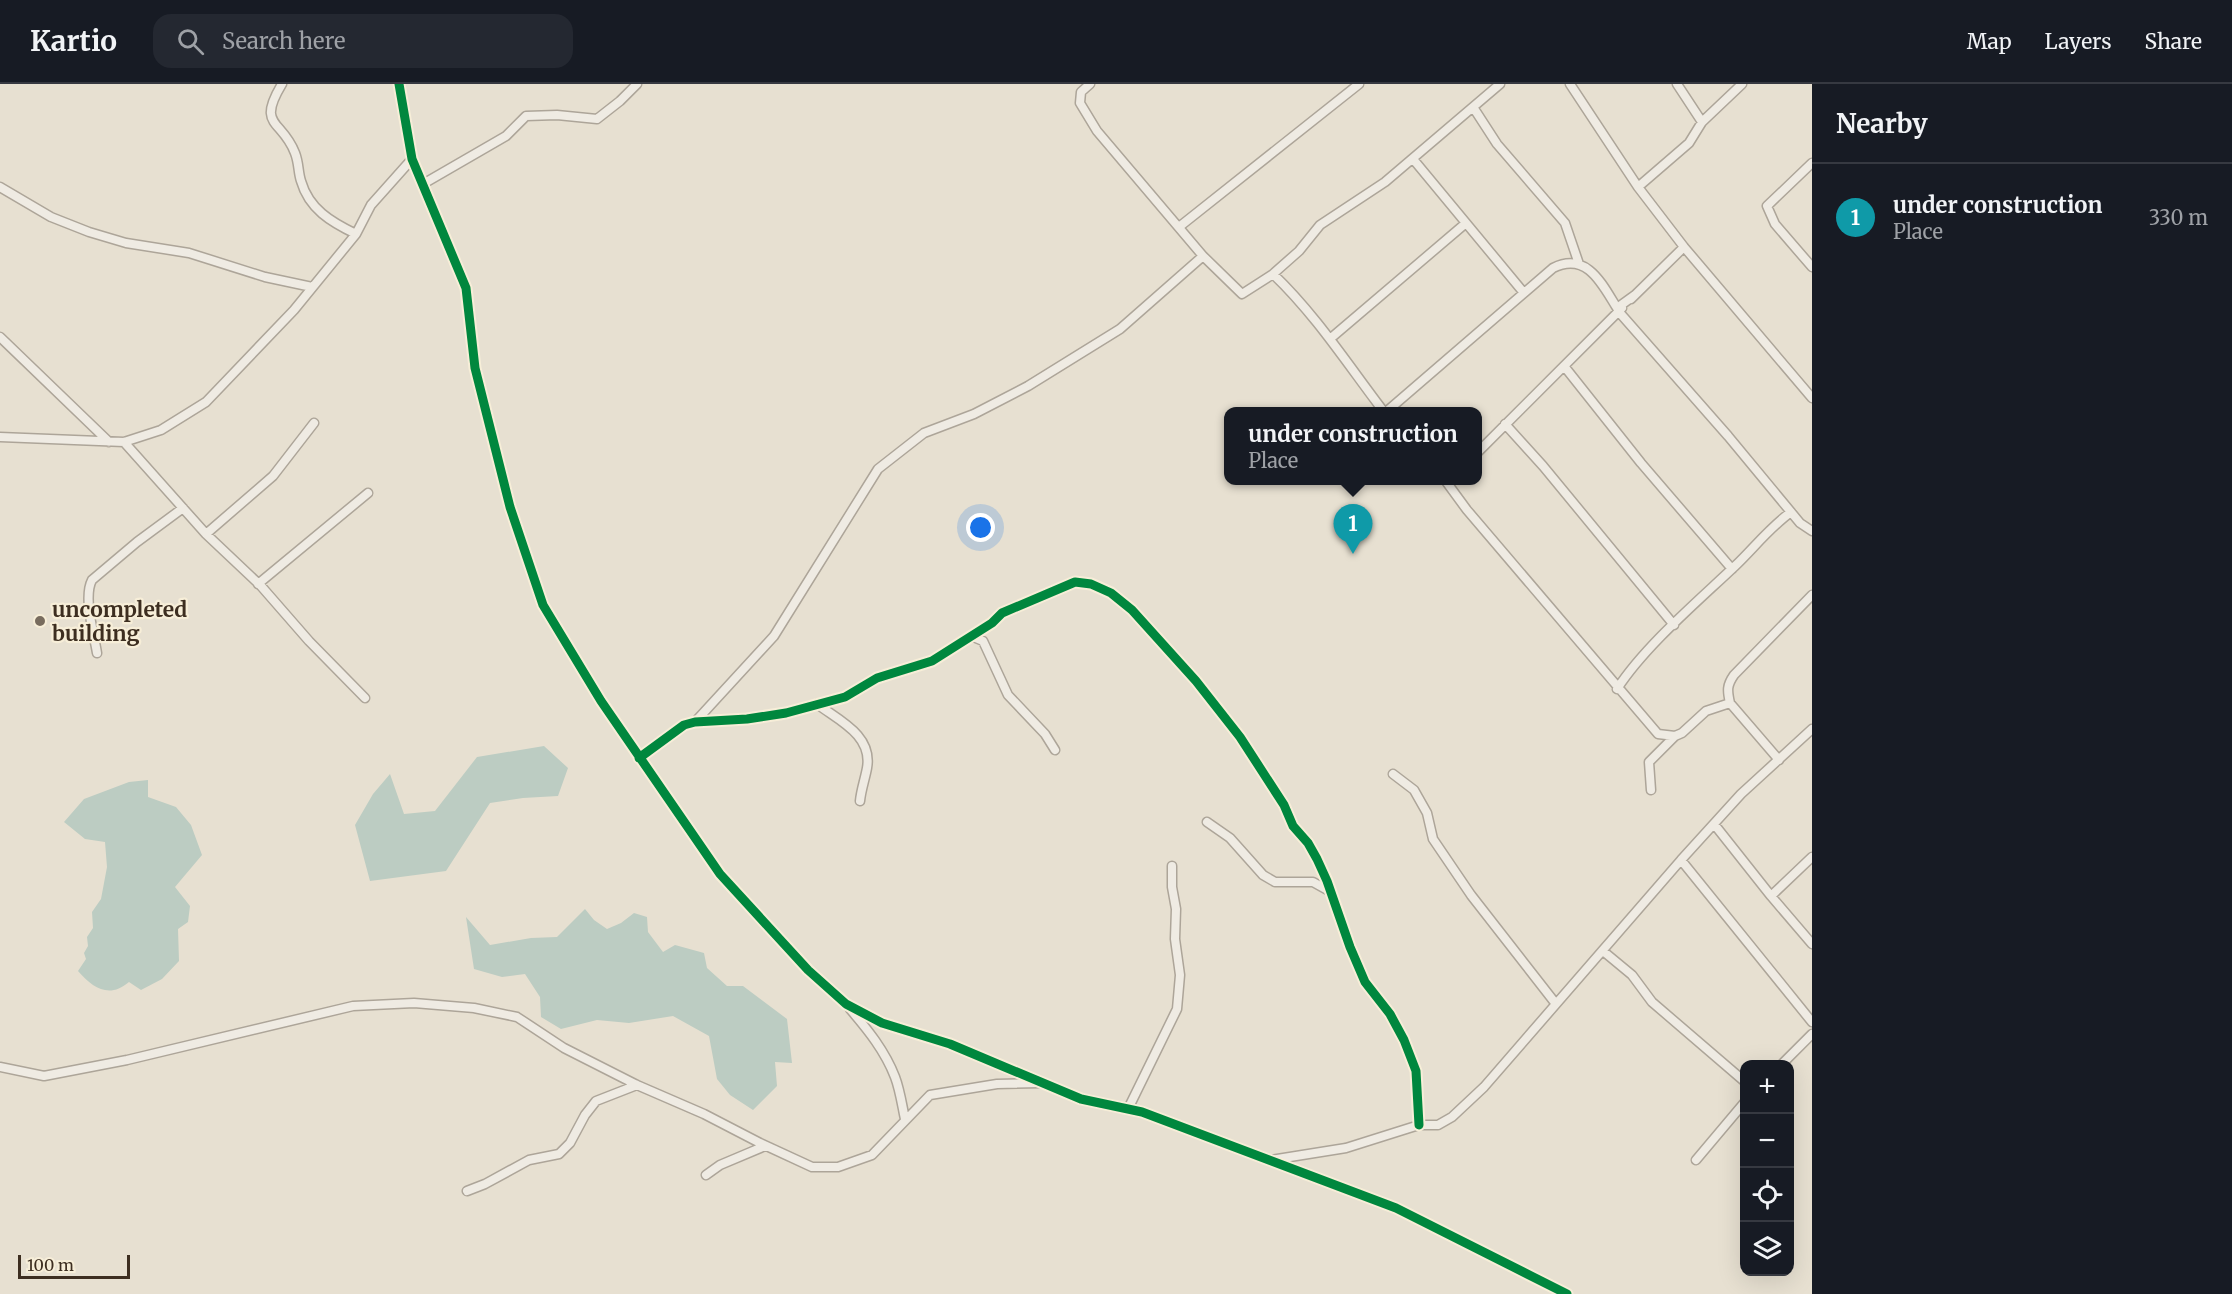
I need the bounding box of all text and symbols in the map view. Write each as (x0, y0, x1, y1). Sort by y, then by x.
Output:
search box (153, 14, 573, 68)
text: Kartio (30, 23, 117, 59)
icon: search (174, 25, 207, 58)
text: Search here (222, 27, 345, 55)
text: Map (1967, 28, 2012, 55)
text: Layers (2045, 28, 2112, 55)
text: Share (2145, 28, 2202, 55)
text: Nearby (1836, 107, 1928, 140)
text: under construction (1893, 191, 2102, 219)
text: 1 (1851, 205, 1860, 230)
text: 330 m (2149, 205, 2208, 230)
text: Place (1893, 219, 1943, 244)
popup (1224, 407, 1482, 485)
text: under construction (1248, 420, 1458, 448)
text: Place (1248, 448, 1298, 473)
pin: 1 (1334, 504, 1372, 554)
your location (966, 513, 995, 542)
place label: uncompleted building (52, 596, 187, 647)
marker: uncompleted building (33, 614, 47, 628)
map controls (1740, 1060, 1794, 1276)
button: + (1740, 1060, 1794, 1114)
button: − (1740, 1114, 1794, 1168)
button: locate (1740, 1168, 1794, 1222)
button: layers (1740, 1222, 1794, 1276)
scale bar (18, 1252, 130, 1280)
text: 100 m (27, 1255, 74, 1275)

